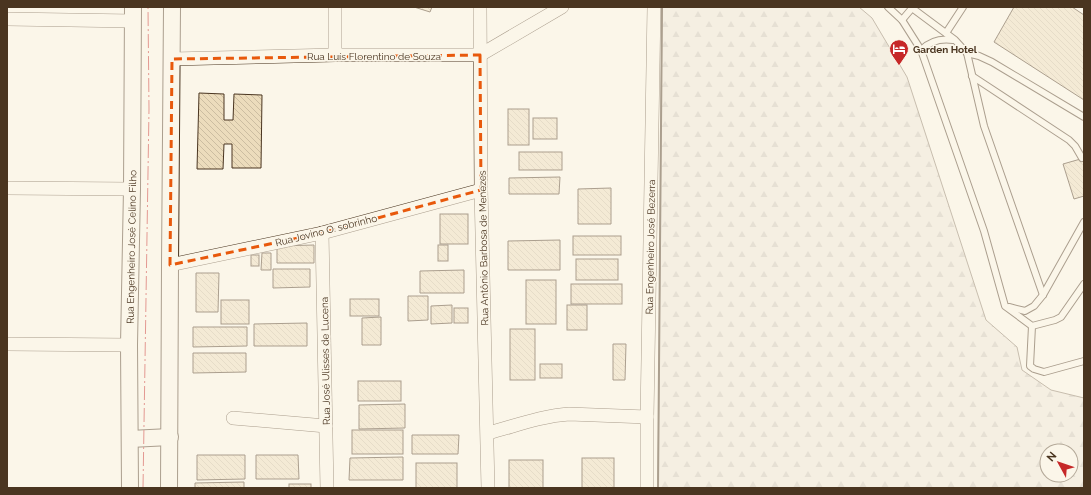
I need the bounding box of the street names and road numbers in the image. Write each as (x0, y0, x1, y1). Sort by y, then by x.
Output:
street label: Rua Luís Florentino de Souza (307, 51, 441, 62)
street label: Rua Engenheiro José Celino Filho (125, 170, 138, 324)
street label: Rua Antônio Barbosa de Menezes (477, 170, 490, 326)
street label: Rua Engenheiro José Bezerra (644, 179, 657, 315)
street label: Rua Jovino O. sobrinho (274, 212, 378, 248)
street label: Rua José Ulisses de Lucena (319, 297, 332, 425)

